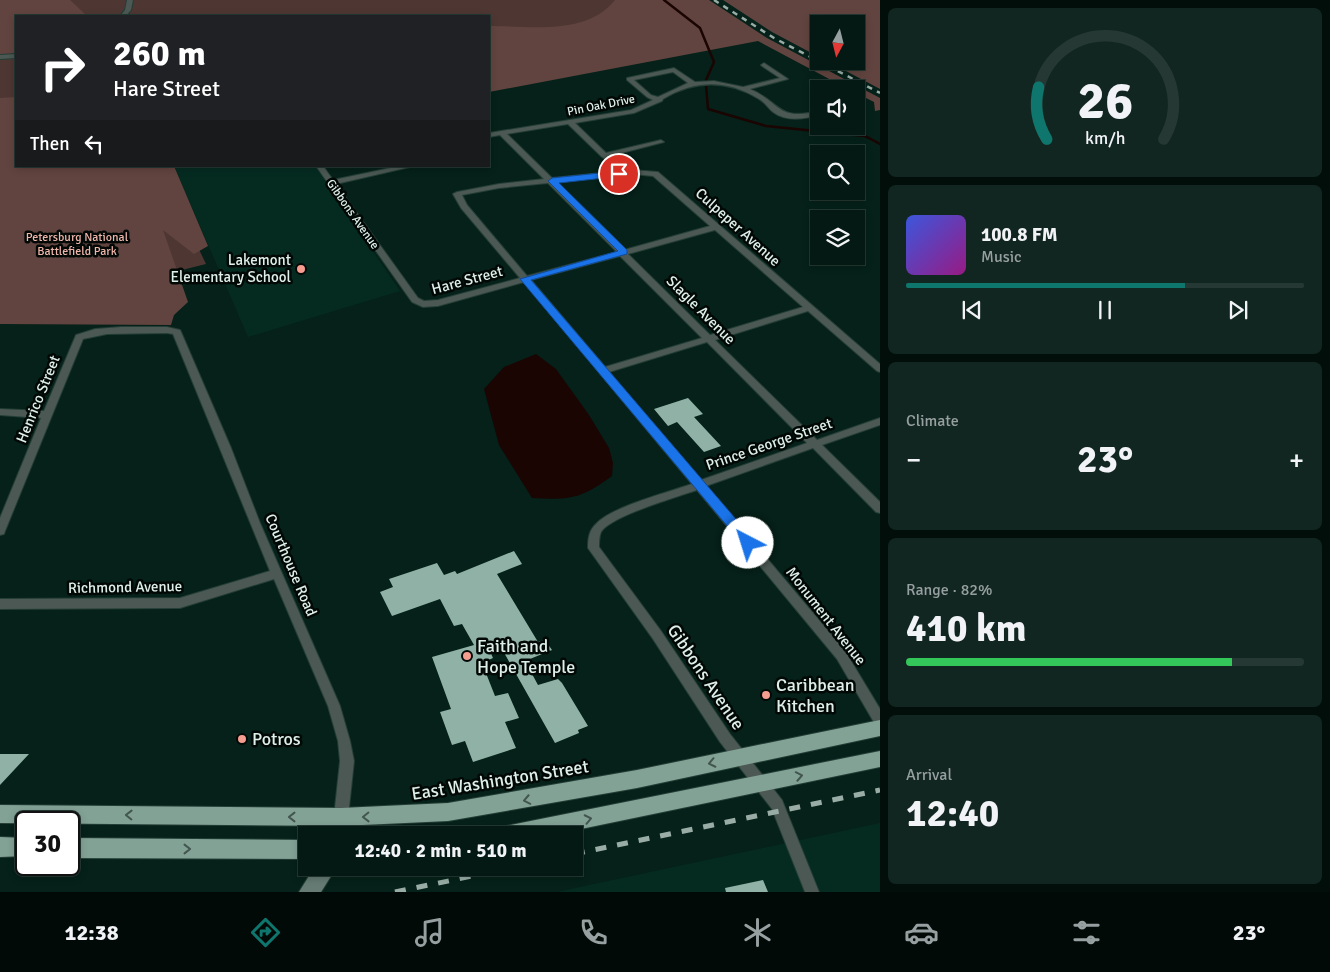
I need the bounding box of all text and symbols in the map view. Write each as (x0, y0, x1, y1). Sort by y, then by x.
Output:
north arrow (810, 15, 865, 70)
map controls (810, 15, 865, 265)
text: 260 m (113, 32, 206, 75)
icon: right (30, 35, 95, 100)
text: 26 (1077, 69, 1133, 133)
text: Hare Street (113, 75, 220, 102)
button: sound (810, 80, 865, 135)
street label: Pin Oak Drive (566, 92, 636, 119)
text: km/h (1085, 127, 1125, 149)
icon: left (80, 130, 108, 158)
text: Then (30, 132, 70, 156)
button: search (810, 145, 865, 200)
pin (598, 153, 640, 195)
icon: arrive (605, 160, 633, 188)
street label: Gibbons Avenue (323, 176, 382, 252)
street label: Culpeper Avenue (692, 184, 784, 270)
button: layers (810, 210, 865, 265)
text: 100.8 FM (981, 223, 1058, 247)
park label: Petersburg National Battlefield Park (26, 230, 129, 259)
text: Music (981, 247, 1022, 267)
place label: Lakemont Elementary School (170, 251, 291, 286)
street label: Hare Street (429, 262, 505, 298)
marker: Lakemont Elementary School (295, 263, 307, 275)
street label: Slagle Avenue (663, 272, 739, 348)
icon: previous (958, 296, 986, 324)
icon: pause (1091, 296, 1119, 324)
icon: next (1224, 296, 1252, 324)
street label: Henrico Street (12, 353, 64, 445)
text: Climate (906, 411, 959, 431)
street label: Prince George Street (704, 414, 834, 474)
text: 23° (1077, 436, 1133, 483)
text: − (906, 443, 921, 477)
text: + (1289, 443, 1304, 477)
street label: Courthouse Road (261, 511, 321, 619)
position arrow (721, 516, 773, 568)
street label: Monument Avenue (782, 563, 870, 669)
street label: Richmond Avenue (68, 577, 182, 597)
text: Range · 82% (906, 580, 992, 600)
text: 410 km (906, 605, 1027, 652)
street label: Gibbons Avenue (663, 620, 749, 734)
place label: Faith and Hope Temple (477, 635, 575, 678)
marker: Faith and Hope Temple (461, 650, 473, 662)
place label: Caribbean Kitchen (776, 674, 855, 717)
marker: Caribbean Kitchen (760, 689, 772, 701)
place label: Potros (252, 728, 301, 750)
marker: Potros (236, 733, 248, 745)
street label: East Washington Street (410, 755, 590, 805)
one-way arrow (708, 757, 717, 768)
text: Arrival (906, 765, 952, 785)
one-way arrow (794, 771, 803, 781)
text: 12:40 (906, 790, 999, 837)
one-way arrow (523, 794, 531, 804)
one-way arrow (125, 810, 133, 821)
speed limit sign: 30 (15, 811, 80, 876)
one-way arrow (361, 811, 369, 822)
one-way arrow (288, 812, 296, 822)
one-way arrow (584, 814, 593, 825)
text: 12:40 · 2 min · 510 m (354, 839, 527, 863)
one-way arrow (184, 844, 192, 854)
icon: directions (248, 915, 283, 950)
icon: music (412, 915, 447, 950)
icon: phone (576, 915, 611, 950)
icon: climate (740, 915, 775, 950)
icon: car (904, 915, 939, 950)
icon: filters (1069, 915, 1104, 950)
text: 12:38 (65, 919, 119, 946)
text: 23° (1233, 919, 1265, 946)

